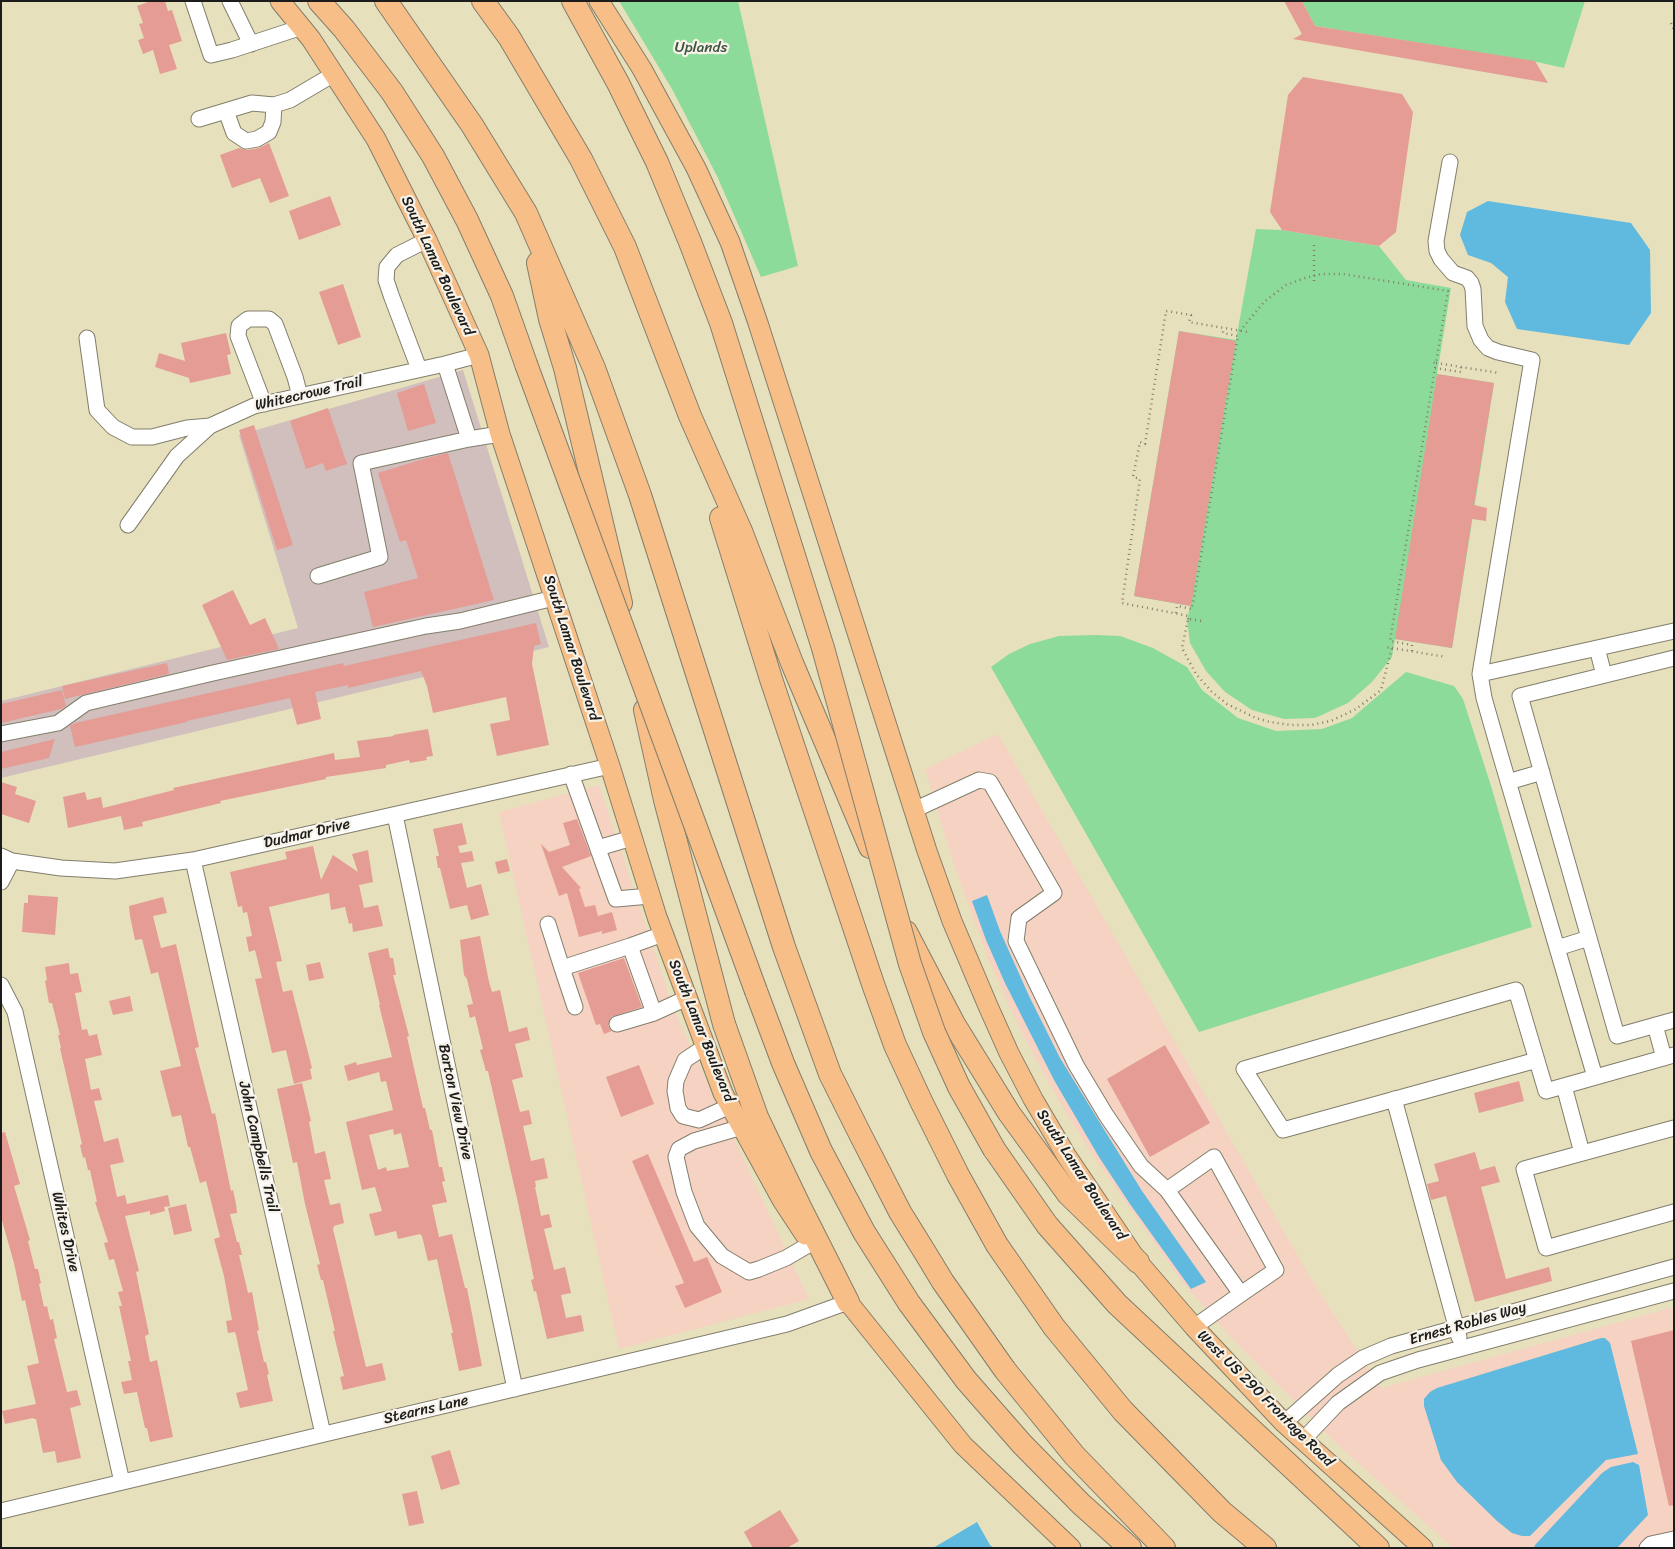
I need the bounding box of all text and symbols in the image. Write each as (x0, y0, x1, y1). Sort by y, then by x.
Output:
park label: Uplands (675, 39, 727, 57)
street label: South Lamar Boulevard (397, 193, 477, 339)
street label: Whitecrowe Trail (253, 373, 365, 415)
street label: South Lamar Boulevard (539, 573, 603, 723)
street label: Dudmar Drive (262, 815, 352, 853)
street label: South Lamar Boulevard (664, 957, 738, 1105)
street label: Barton View Drive (434, 1042, 476, 1162)
street label: John Campbells Trail (234, 1080, 282, 1214)
street label: South Lamar Boulevard (1032, 1106, 1130, 1244)
street label: Whites Drive (47, 1190, 83, 1274)
street label: Ernest Robles Way (1407, 1299, 1529, 1349)
street label: West US 290 Frontage Road (1193, 1327, 1337, 1471)
street label: Stearns Lane (382, 1391, 470, 1429)

